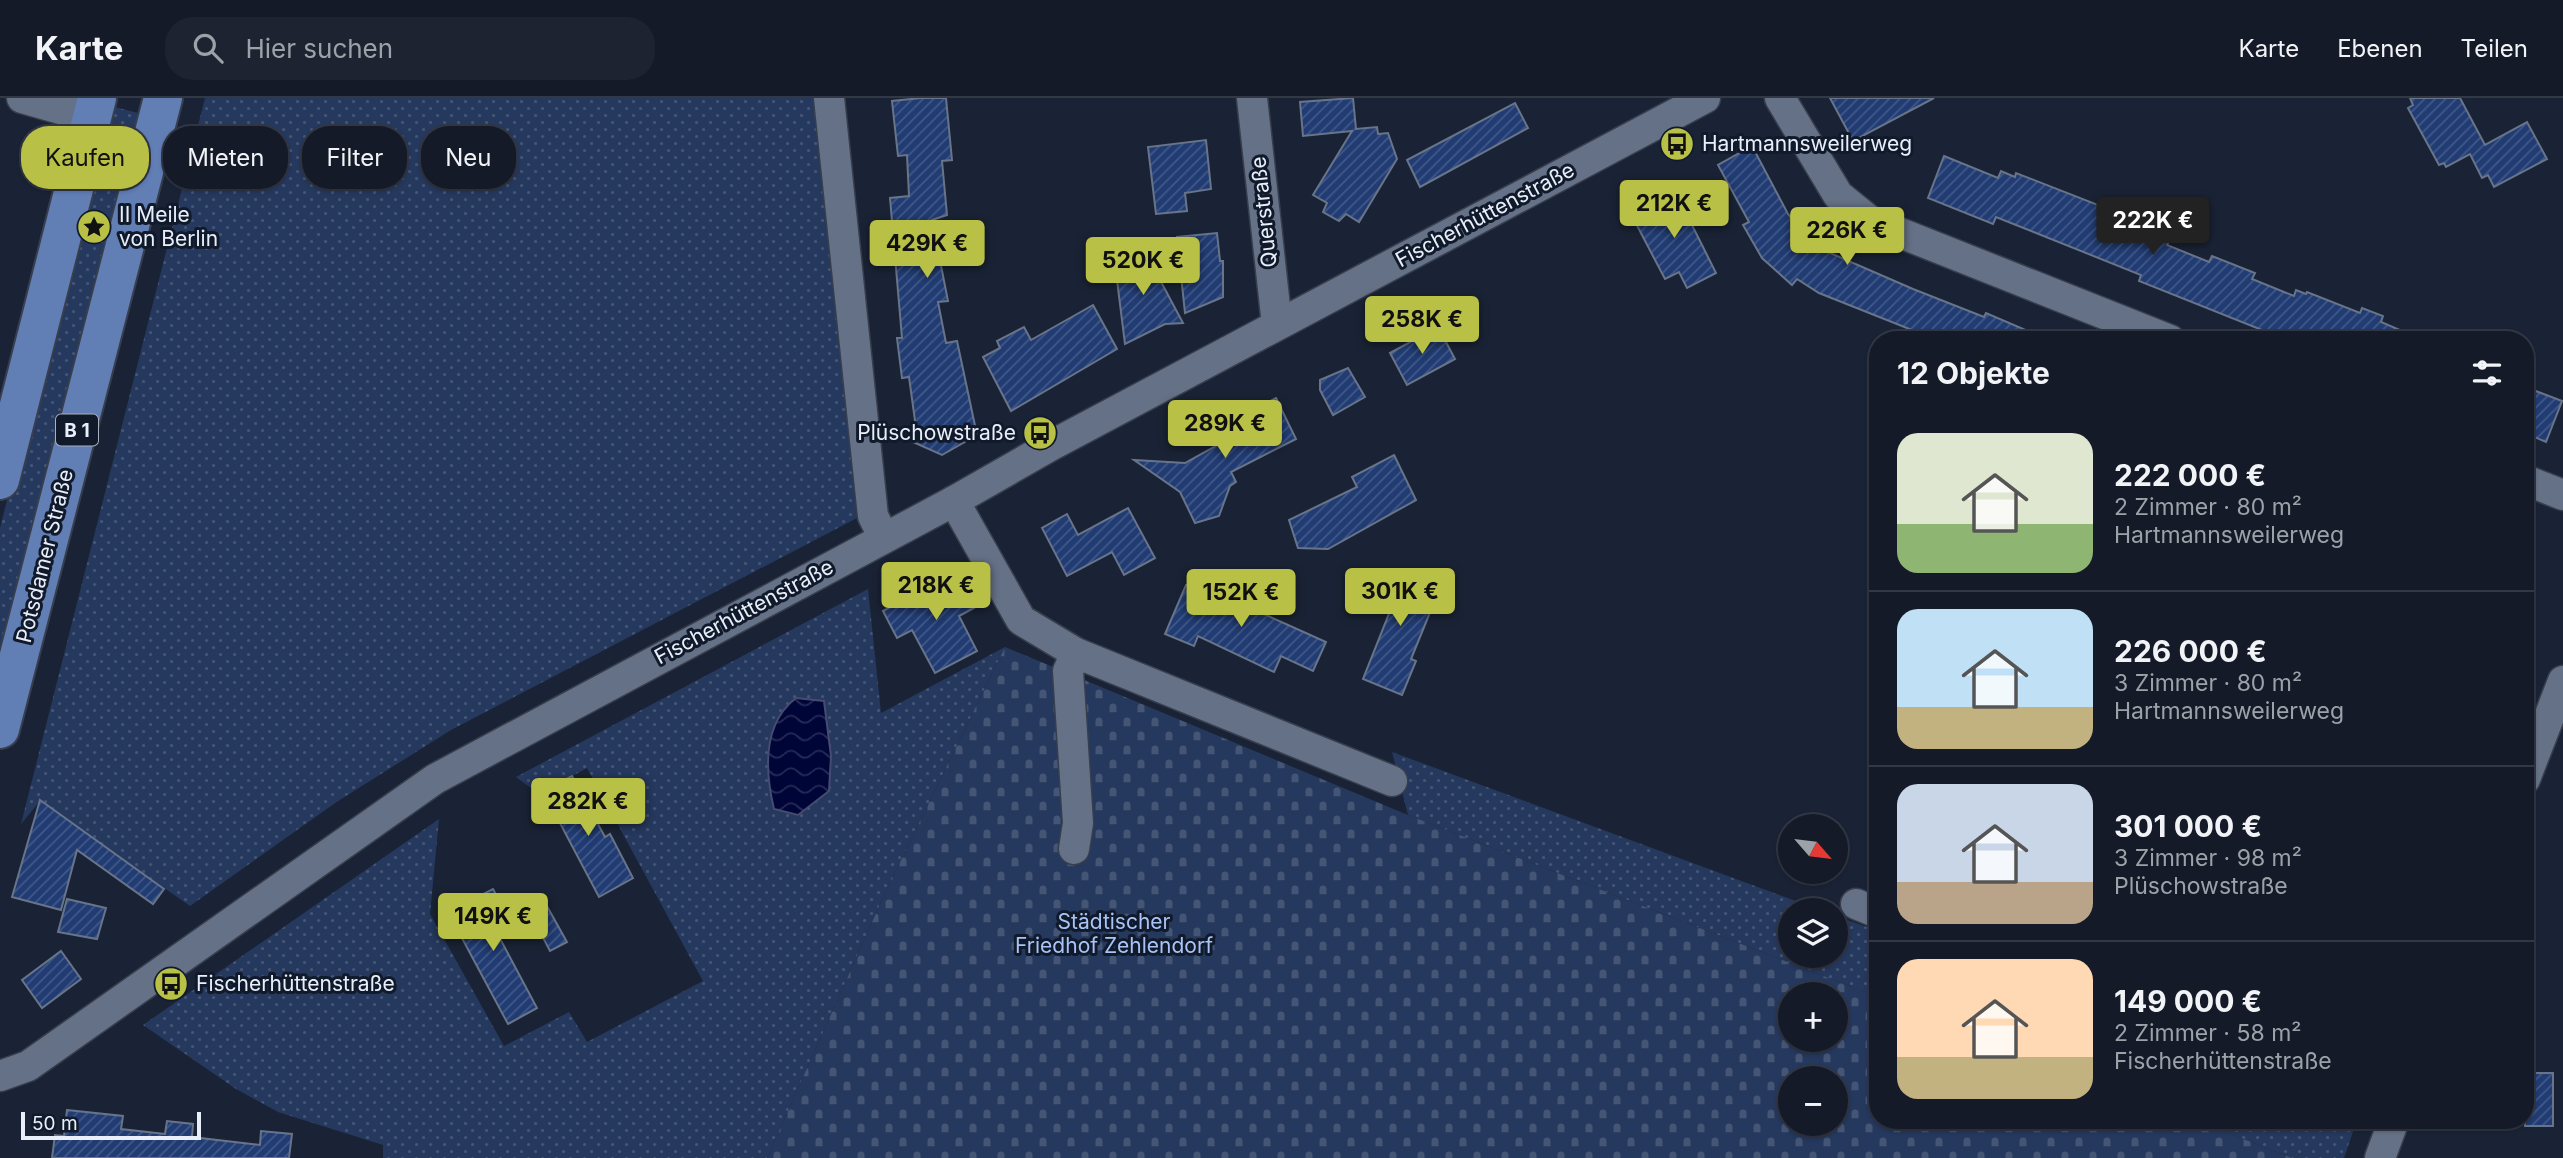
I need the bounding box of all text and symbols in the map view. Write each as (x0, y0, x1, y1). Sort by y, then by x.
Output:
search box (165, 17, 655, 80)
text: Karte (35, 28, 123, 68)
icon: search (189, 29, 227, 67)
text: Hier suchen (245, 33, 393, 64)
text: Karte (2239, 34, 2299, 63)
text: Ebenen (2337, 34, 2423, 63)
text: Teilen (2461, 34, 2528, 63)
bus stop icon: Hartmannsweilerweg (1658, 125, 1696, 163)
chip: Kaufen (21, 126, 149, 189)
chip: Mieten (163, 126, 288, 189)
chip: Filter (302, 126, 407, 189)
chip: Neu (421, 126, 516, 189)
place label: Hartmannsweilerweg (1702, 131, 1912, 156)
street label: Querstraße (1245, 155, 1282, 269)
street label: Fischerhüttenstraße (1391, 157, 1578, 272)
pin: 212K € (1617, 180, 1731, 240)
text: 212K € (1636, 189, 1712, 217)
pin: 222K € (2096, 198, 2210, 257)
place label: II Meile von Berlin (119, 202, 218, 251)
text: 222K € (2112, 206, 2194, 234)
place icon: II Meile von Berlin (75, 208, 113, 246)
pin: 226K € (1790, 208, 1904, 267)
text: 226K € (1806, 216, 1888, 244)
pin: 429K € (870, 220, 984, 280)
text: 429K € (886, 229, 968, 257)
pin: 520K € (1086, 238, 1200, 297)
text: 520K € (1102, 246, 1184, 274)
pin: 258K € (1365, 296, 1479, 356)
text: 258K € (1381, 305, 1463, 333)
icon: filters (2468, 354, 2506, 392)
text: 12 Objekte (1897, 355, 2050, 391)
pin: 289K € (1168, 400, 1282, 460)
text: 289K € (1184, 409, 1266, 437)
road number: B 1 (56, 414, 98, 446)
bus stop icon: Plüschowstraße (1021, 414, 1059, 452)
place label: Plüschowstraße (857, 420, 1016, 445)
text: 222 000 € (2114, 457, 2266, 493)
icon: home (1953, 461, 2037, 545)
street label: Potsdamer Straße (11, 467, 78, 645)
text: 2 Zimmer · 80 m² (2114, 493, 2302, 521)
text: Hartmannsweilerweg (2114, 521, 2344, 549)
street label: Fischerhüttenstraße (650, 554, 837, 669)
pin: 218K € (879, 562, 993, 622)
pin: 301K € (1343, 568, 1457, 628)
pin: 152K € (1184, 570, 1298, 629)
text: 218K € (897, 571, 975, 599)
text: 301K € (1361, 577, 1439, 605)
text: 152K € (1203, 578, 1279, 606)
text: 226 000 € (2114, 633, 2267, 669)
icon: home (1953, 637, 2037, 721)
text: 3 Zimmer · 80 m² (2114, 669, 2302, 697)
text: Hartmannsweilerweg (2114, 697, 2344, 725)
pin: 282K € (531, 778, 645, 838)
text: 282K € (547, 787, 629, 815)
text: 301 000 € (2114, 808, 2262, 844)
icon: home (1953, 812, 2037, 896)
north arrow (1778, 814, 1848, 884)
map controls (1778, 814, 1848, 1136)
text: 3 Zimmer · 98 m² (2114, 844, 2302, 872)
text: Plüschowstraße (2114, 872, 2288, 900)
pin: 149K € (436, 894, 550, 953)
button: layers (1778, 898, 1848, 968)
text: 149K € (454, 902, 532, 930)
park label: Städtischer Friedhof Zehlendorf (1015, 909, 1213, 958)
bus stop icon: Fischerhüttenstraße (152, 965, 190, 1003)
place label: Fischerhüttenstraße (196, 971, 395, 996)
button: + (1778, 982, 1848, 1052)
text: 149 000 € (2114, 983, 2262, 1019)
icon: home (1953, 987, 2037, 1071)
text: 2 Zimmer · 58 m² (2114, 1019, 2301, 1047)
text: Fischerhüttenstraße (2114, 1047, 2332, 1075)
button: − (1778, 1066, 1848, 1136)
scale bar (21, 1109, 201, 1141)
text: 50 m (32, 1112, 78, 1135)

